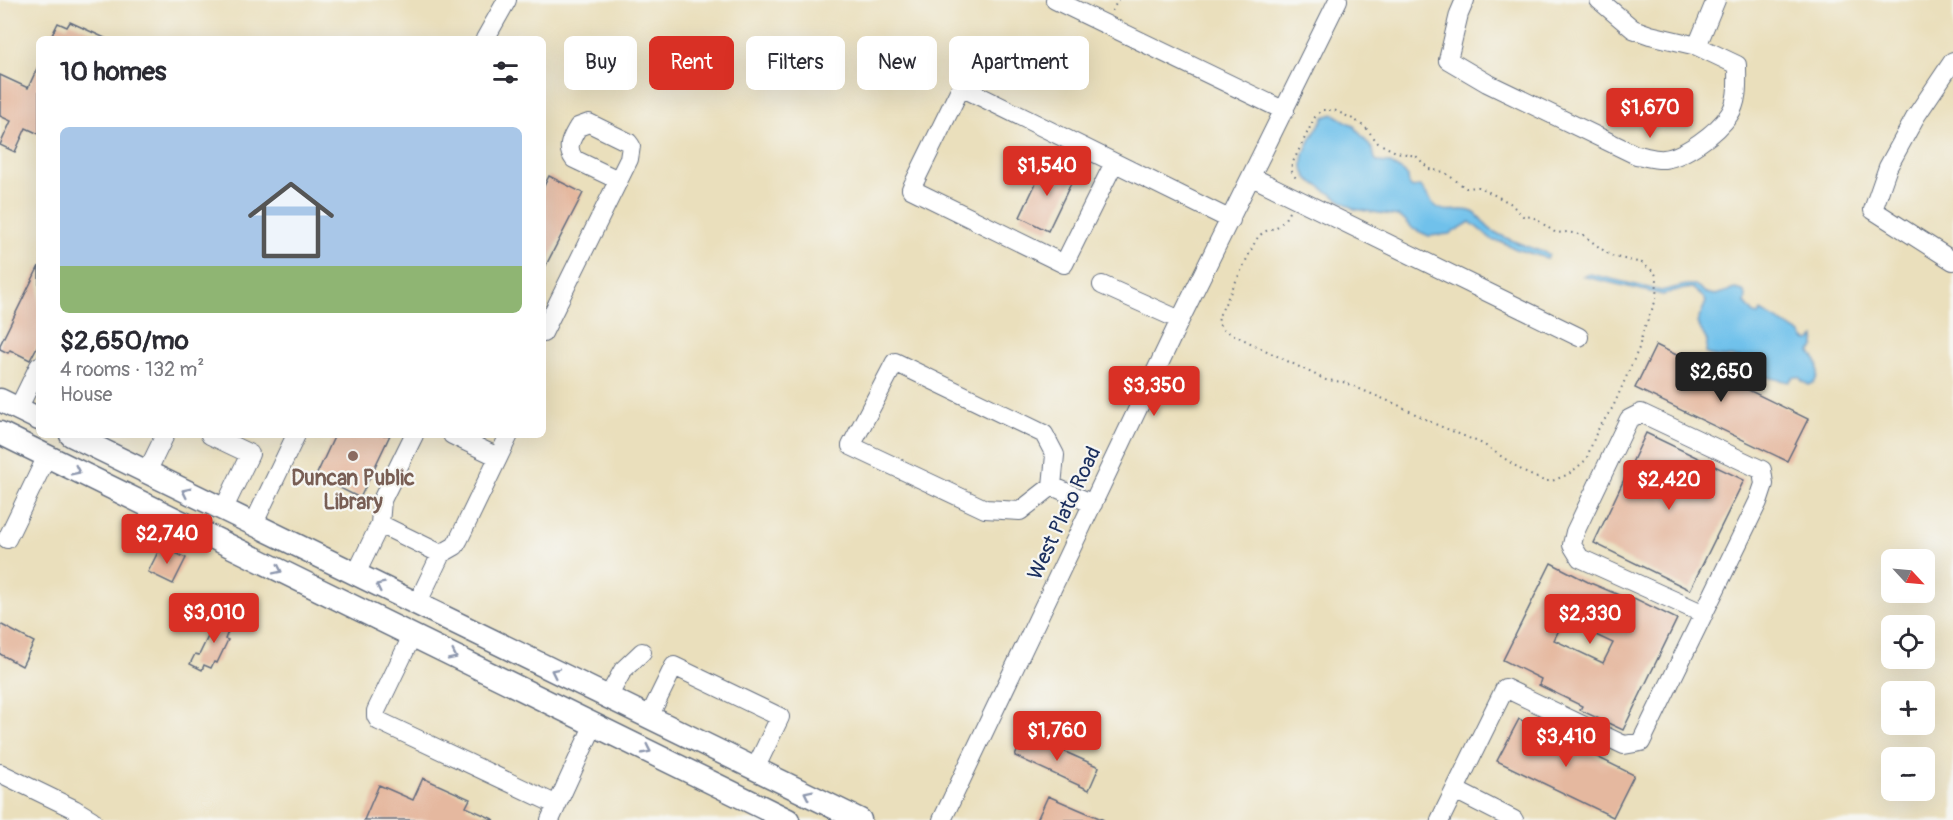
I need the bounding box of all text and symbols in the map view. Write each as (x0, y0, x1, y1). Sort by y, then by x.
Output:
chip: Buy (564, 36, 637, 90)
chip: Rent (649, 36, 734, 90)
chip: Filters (746, 36, 845, 90)
chip: New (857, 36, 937, 90)
chip: Apartment (949, 36, 1089, 90)
text: 10 homes (60, 56, 166, 88)
icon: filters (489, 56, 522, 89)
pin: $1,670 (1601, 88, 1699, 139)
text: $1,670 (1620, 95, 1680, 120)
pin: $1,540 (998, 146, 1096, 197)
text: $1,540 (1017, 153, 1077, 178)
icon: home (237, 166, 345, 274)
text: $2,650/mo (60, 325, 189, 357)
pin: $2,650 (1672, 352, 1770, 403)
text: 4 rooms · 132 m² (60, 357, 204, 382)
text: $2,650 (1689, 359, 1753, 384)
pin: $3,350 (1105, 366, 1203, 417)
text: $3,350 (1123, 373, 1185, 398)
text: House (60, 382, 112, 407)
street label: West Plato Road (1022, 442, 1107, 584)
marker: Duncan Public Library (346, 449, 360, 463)
pin: $2,420 (1620, 460, 1718, 511)
one-way arrow (70, 463, 81, 475)
place label: Duncan Public Library (291, 465, 415, 516)
text: $2,420 (1637, 467, 1701, 492)
one-way arrow (182, 487, 193, 499)
pin: $2,740 (118, 514, 216, 565)
text: $2,740 (136, 521, 198, 546)
north arrow (1881, 549, 1935, 603)
map controls (1881, 549, 1935, 801)
one-way arrow (272, 563, 283, 575)
one-way arrow (375, 582, 386, 594)
pin: $3,010 (165, 593, 263, 644)
pin: $2,330 (1541, 594, 1639, 645)
text: $3,010 (183, 600, 245, 625)
text: $2,330 (1558, 601, 1622, 626)
button: locate (1881, 615, 1935, 669)
one-way arrow (447, 648, 458, 660)
one-way arrow (551, 667, 562, 679)
button: + (1881, 681, 1935, 735)
pin: $1,760 (1008, 711, 1106, 762)
pin: $3,410 (1517, 717, 1615, 768)
text: $1,760 (1027, 718, 1087, 743)
text: $3,410 (1536, 724, 1596, 749)
one-way arrow (641, 743, 652, 755)
button: − (1881, 747, 1935, 801)
one-way arrow (803, 790, 814, 802)

